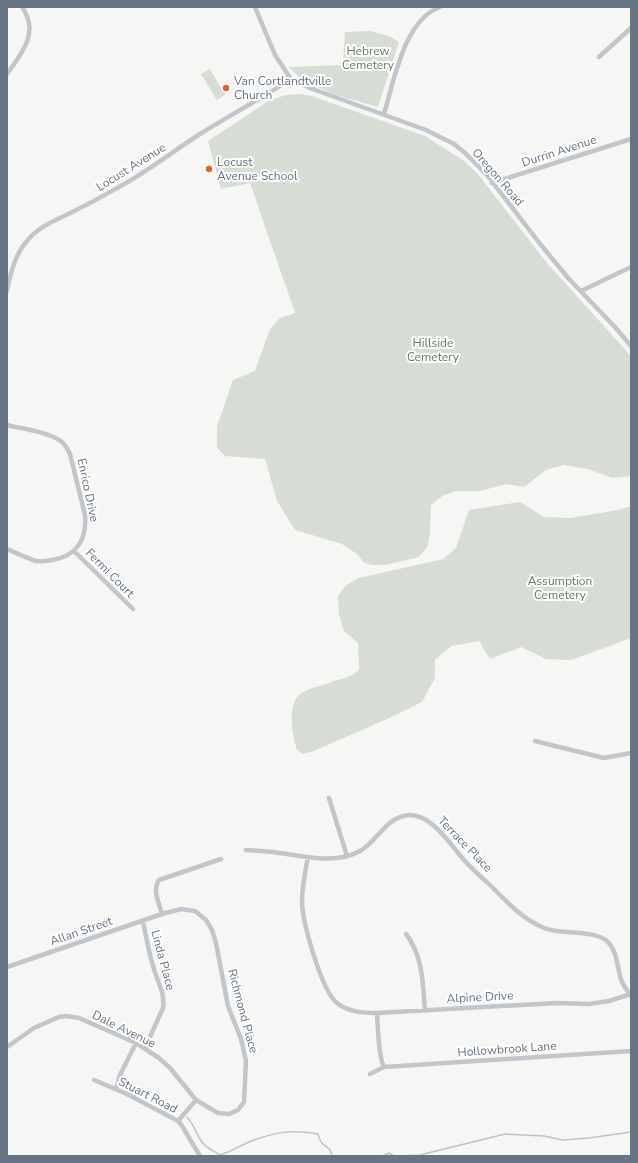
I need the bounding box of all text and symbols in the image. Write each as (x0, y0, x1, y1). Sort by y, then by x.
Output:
park label: Hebrew Cemetery (342, 43, 395, 73)
place label: Van Cortlandtville Church (233, 73, 331, 103)
marker: Van Cortlandtville Church (221, 83, 231, 93)
street label: Durrin Avenue (520, 131, 598, 171)
street label: Locust Avenue (93, 139, 169, 195)
street label: Oregon Road (469, 145, 527, 209)
place label: Locust Avenue School (217, 154, 298, 184)
marker: Locust Avenue School (204, 164, 214, 174)
park label: Hillside Cemetery (407, 335, 460, 365)
street label: Enrico Drive (73, 457, 103, 523)
street label: Fermi Court (82, 545, 139, 602)
park label: Assumption Cemetery (528, 573, 592, 603)
street label: Terrace Place (434, 813, 496, 875)
street label: Allan Street (48, 913, 115, 949)
street label: Linda Place (147, 928, 179, 992)
street label: Richmond Place (224, 967, 262, 1055)
street label: Alpine Drive (446, 987, 514, 1007)
street label: Dale Avenue (89, 1007, 159, 1051)
street label: Hollowbrook Lane (457, 1038, 557, 1060)
street label: Stuart Road (116, 1073, 180, 1117)

